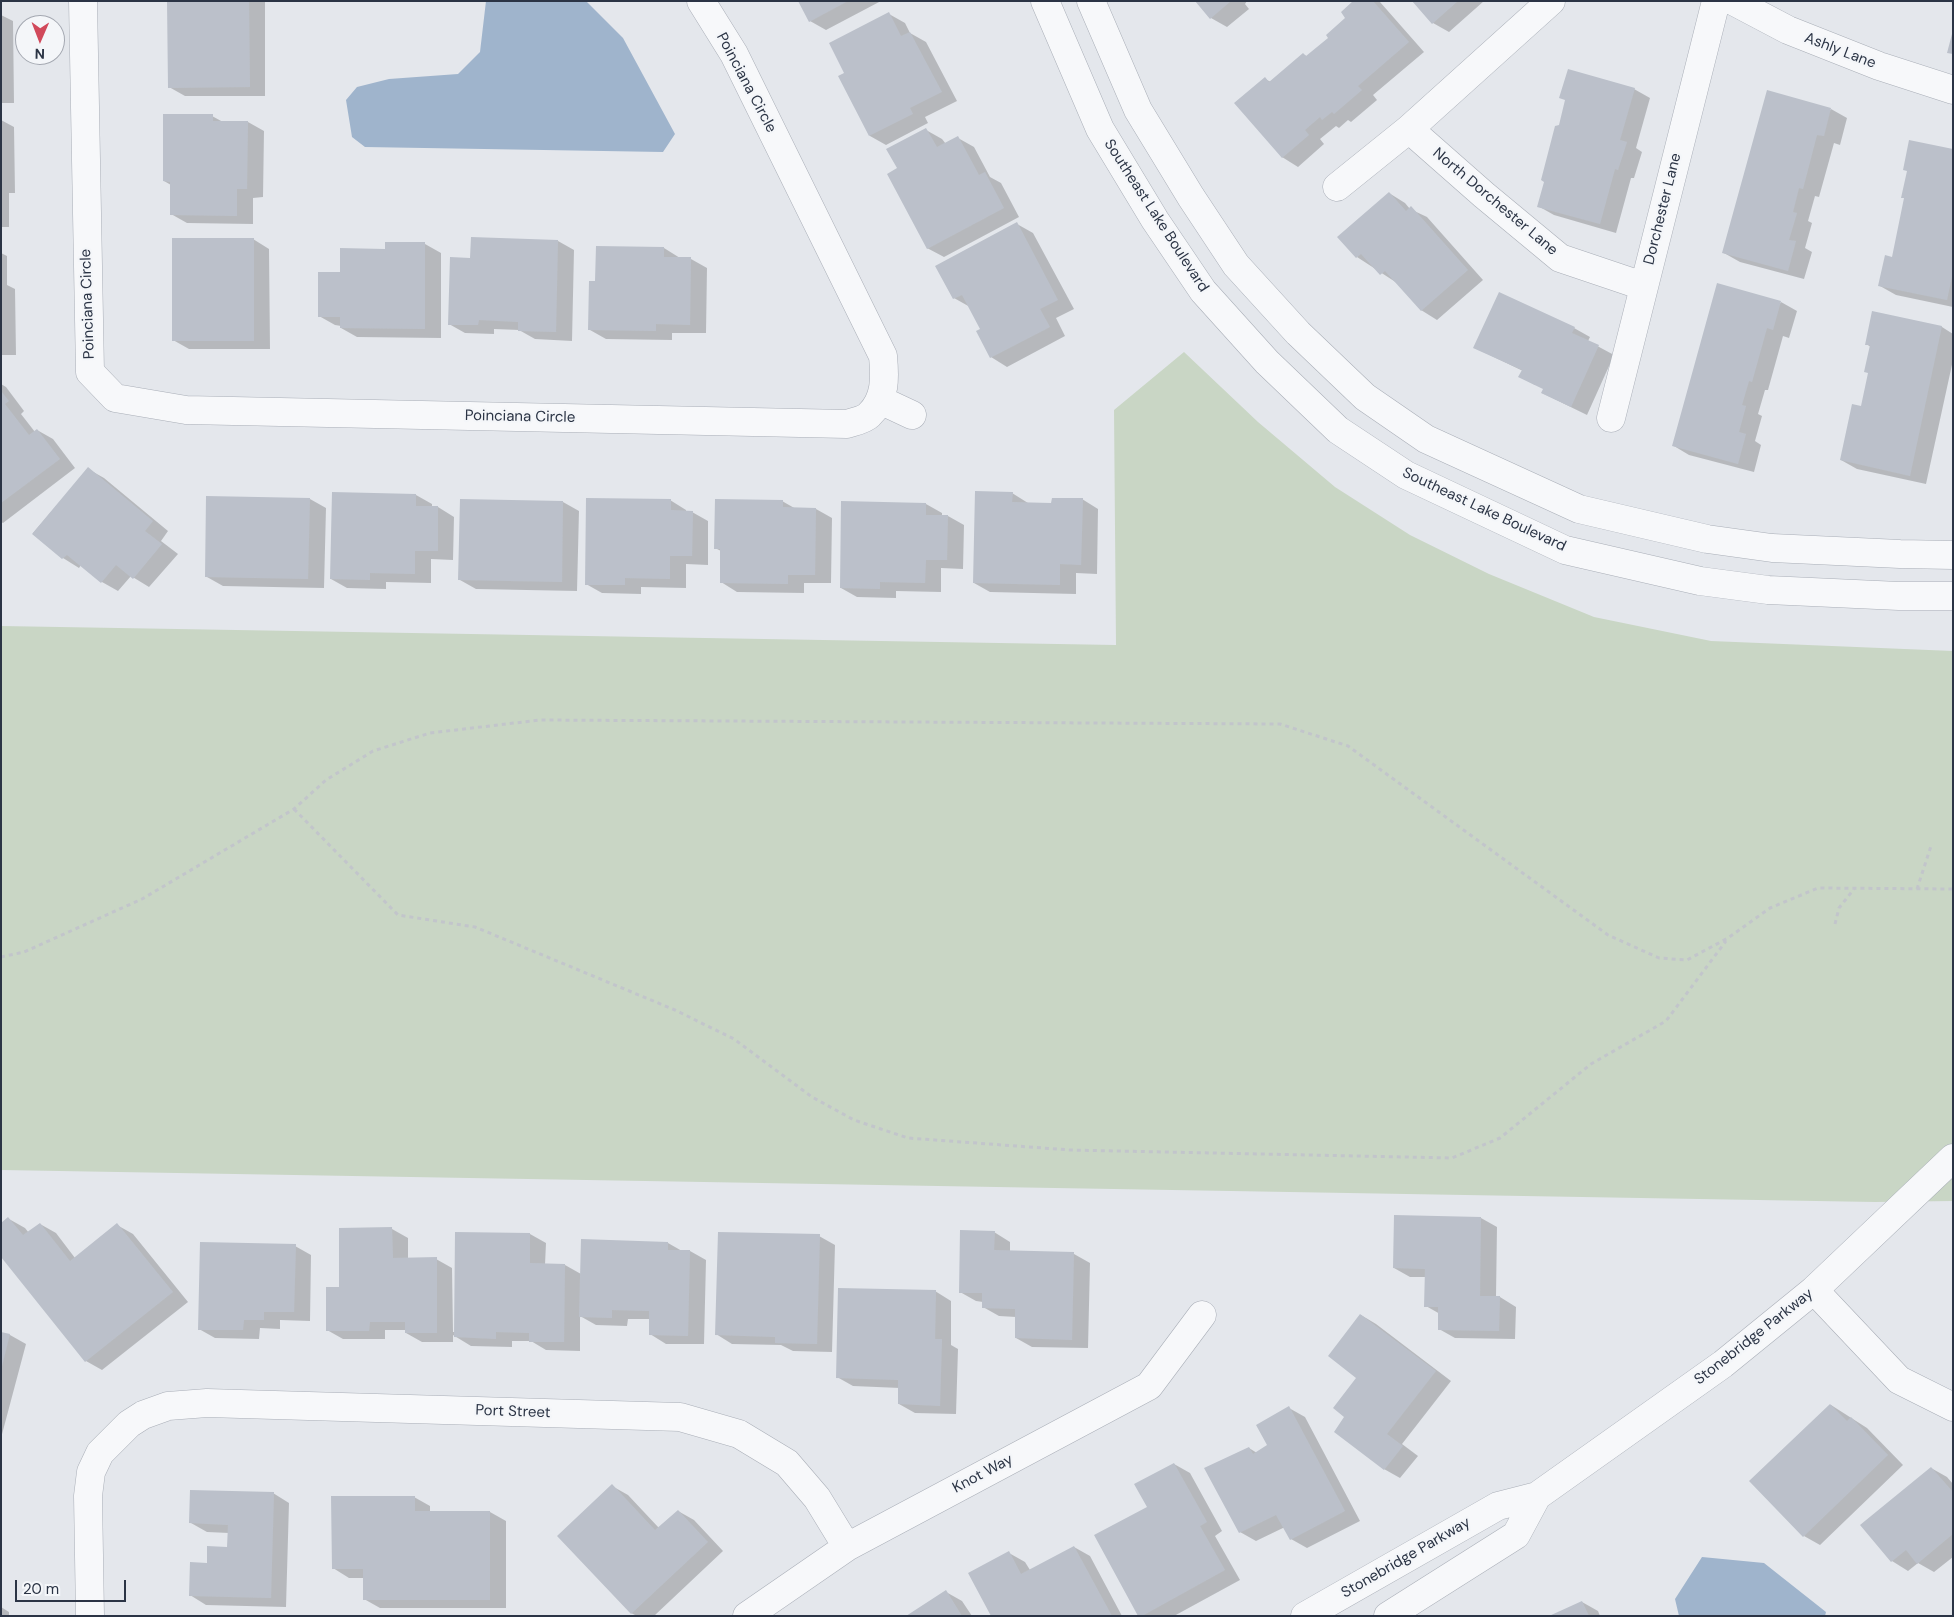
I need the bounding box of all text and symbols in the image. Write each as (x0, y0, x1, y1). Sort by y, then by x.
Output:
north arrow (15, 15, 65, 65)
street label: Ashly Lane (1802, 29, 1878, 73)
street label: Poinciana Circle (712, 30, 780, 136)
text: N (34, 45, 45, 63)
street label: Southeast Lake Boulevard (1100, 136, 1212, 296)
street label: North Dorchester Lane (1429, 144, 1561, 260)
street label: Dorchester Lane (1640, 151, 1686, 267)
street label: Poinciana Circle (77, 248, 99, 360)
street label: Poinciana Circle (465, 407, 575, 427)
street label: Southeast Lake Boulevard (1399, 464, 1569, 556)
street label: Stonebridge Parkway (1691, 1285, 1817, 1389)
street label: Port Street (475, 1402, 551, 1422)
street label: Knot Way (950, 1451, 1016, 1497)
street label: Stonebridge Parkway (1338, 1514, 1474, 1602)
scale bar (18, 1570, 129, 1602)
text: 20 m (23, 1579, 59, 1599)

